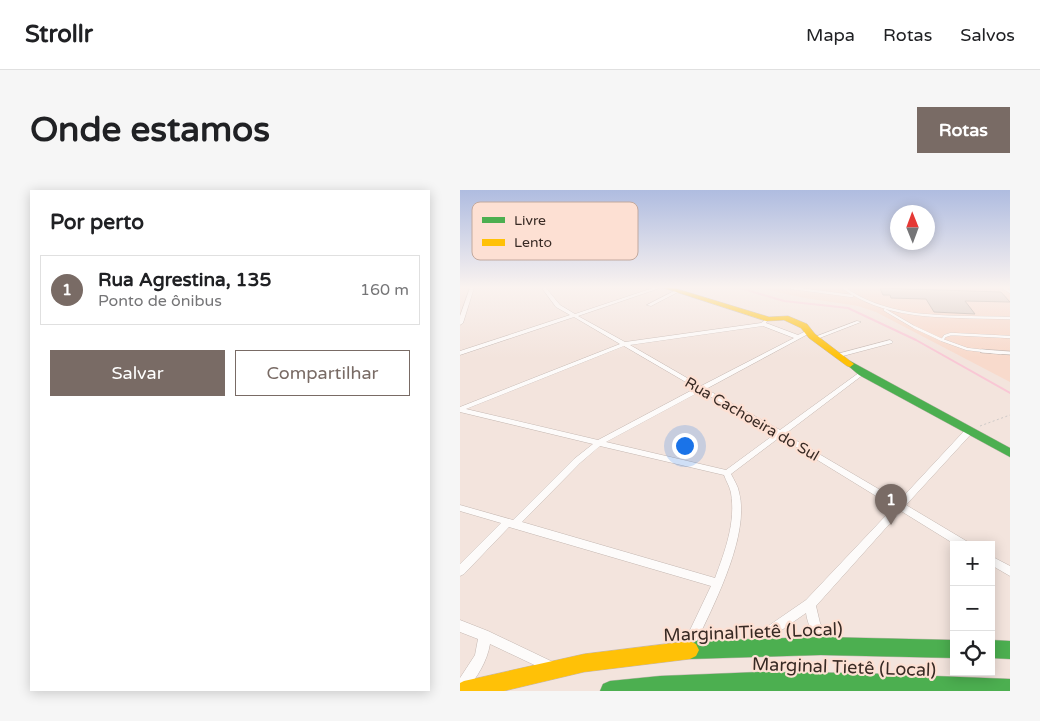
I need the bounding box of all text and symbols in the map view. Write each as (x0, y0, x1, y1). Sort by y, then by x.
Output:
text: Strollr (25, 20, 93, 49)
text: Mapa (806, 24, 855, 46)
text: Rotas (883, 24, 932, 46)
text: Salvos (960, 24, 1015, 46)
button: Rotas (917, 107, 1010, 153)
text: Onde estamos (30, 109, 270, 151)
legend (472, 202, 638, 260)
north arrow (890, 205, 935, 250)
text: Por perto (50, 210, 144, 235)
text: Livre (514, 212, 546, 229)
text: Lento (514, 234, 552, 251)
text: Rua Agrestina, 135 (98, 269, 271, 291)
text: 1 (62, 280, 72, 300)
text: 160 m (360, 280, 409, 300)
text: Ponto de ônibus (98, 291, 222, 311)
button: Salvar (50, 350, 225, 396)
button: Compartilhar (235, 350, 410, 396)
street label: Rua Cachoeira do Sul (682, 373, 822, 465)
your location (672, 433, 698, 459)
pin: 1 (875, 484, 907, 525)
map controls (950, 541, 995, 676)
button: + (950, 541, 995, 586)
button: − (950, 586, 995, 631)
street label: MarginalTietê (Local) (663, 618, 843, 646)
button: locate (950, 631, 995, 676)
street label: Marginal Tietê (Local) (752, 653, 936, 681)

